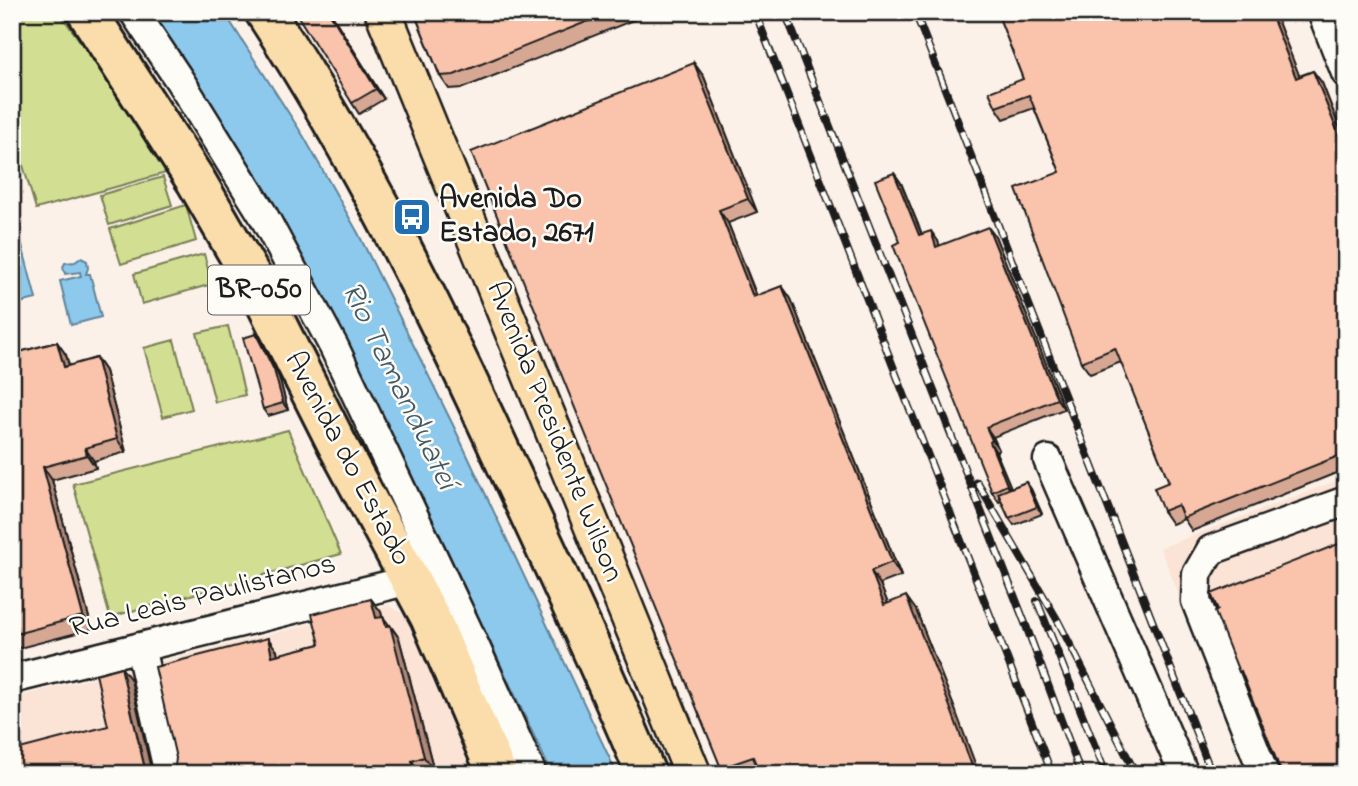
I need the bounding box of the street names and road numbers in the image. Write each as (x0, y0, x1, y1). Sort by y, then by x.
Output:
road number: BR-050 (208, 266, 310, 314)
street label: Avenida Presidente Wilson (473, 275, 635, 589)
street label: Avenida do Estado (272, 344, 422, 574)
street label: Rua Leais Paulistanos (65, 543, 341, 651)

